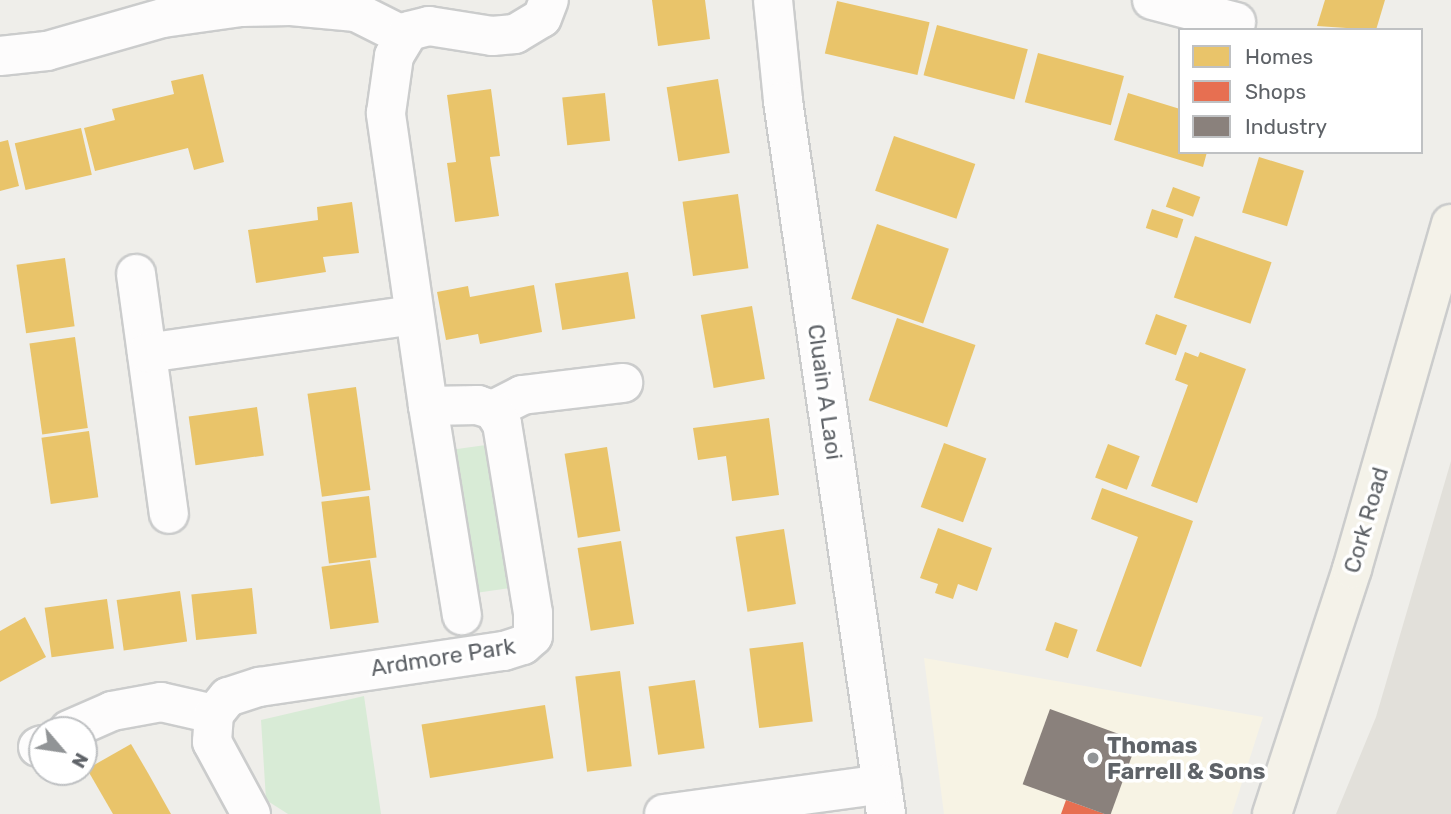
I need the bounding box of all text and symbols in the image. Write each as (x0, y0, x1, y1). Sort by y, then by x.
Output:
legend (1178, 28, 1423, 154)
text: Homes (1245, 44, 1313, 69)
text: Shops (1245, 79, 1306, 104)
text: Industry (1245, 114, 1327, 139)
street label: Cluain A Laoi (802, 322, 848, 462)
street label: Cork Road (1338, 464, 1394, 576)
street label: Ardmore Park (369, 632, 517, 682)
north arrow (28, 716, 98, 786)
place label: Thomas Farrell & Sons (1107, 731, 1266, 785)
text: N (67, 749, 93, 772)
marker: Thomas Farrell & Sons (1085, 750, 1101, 766)

